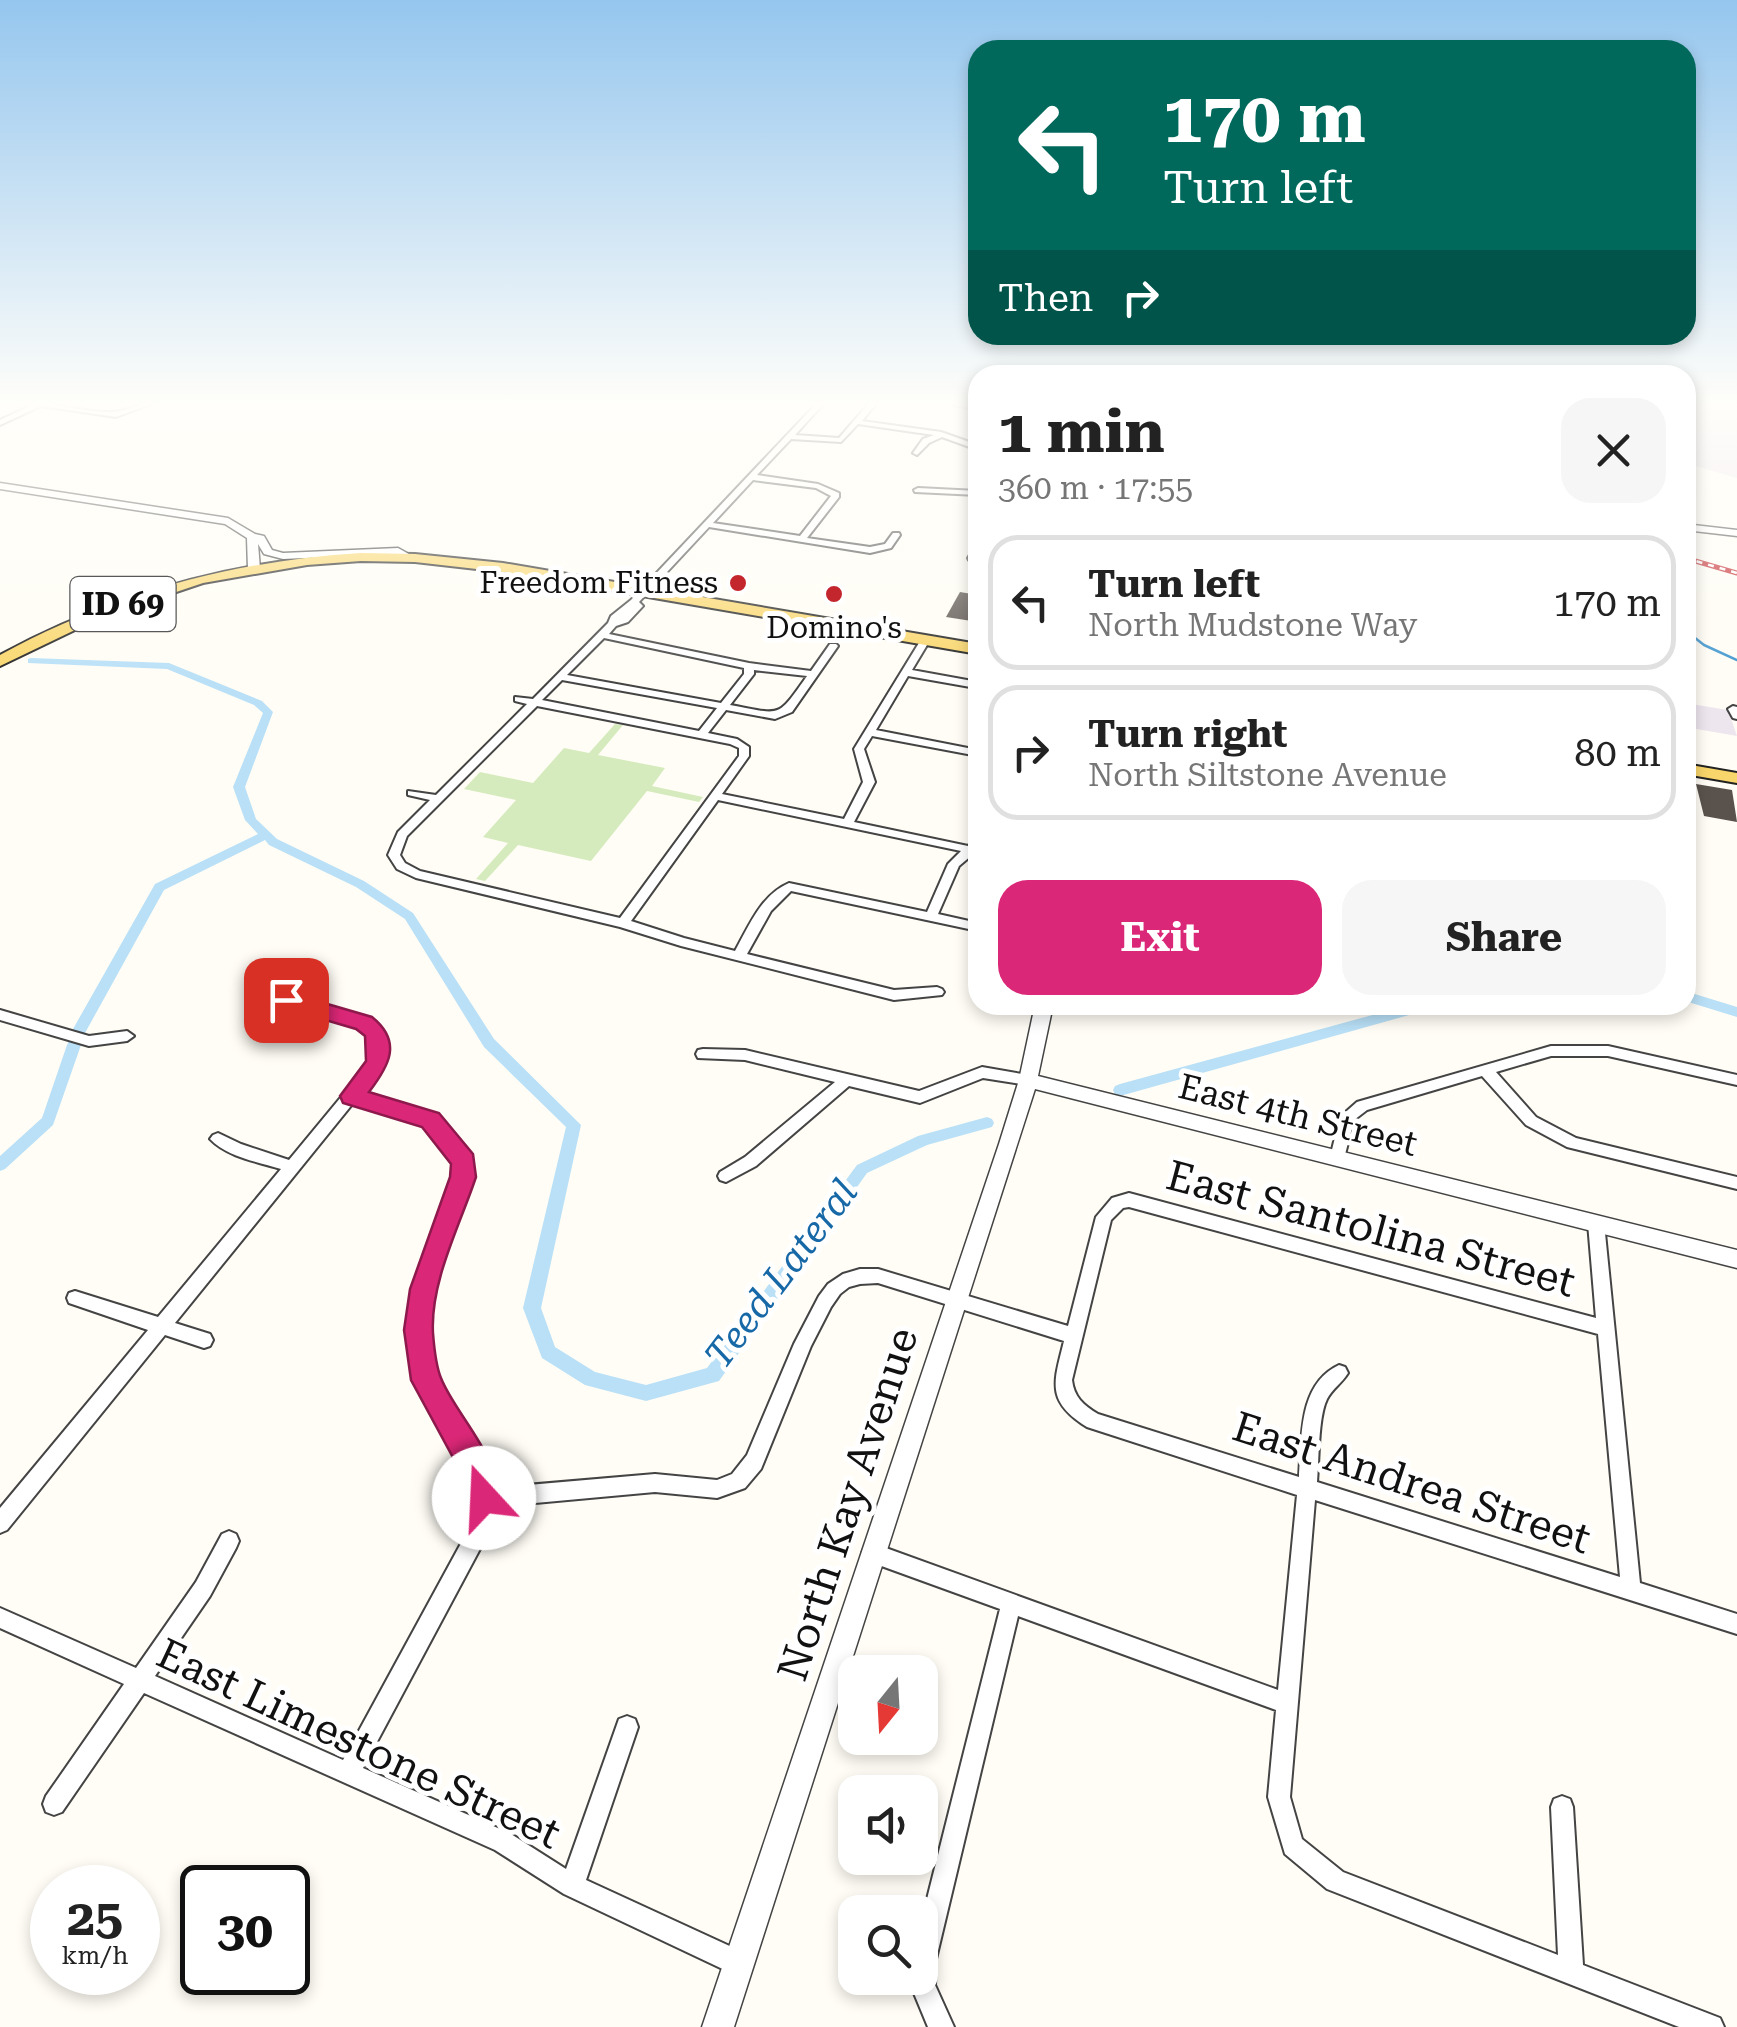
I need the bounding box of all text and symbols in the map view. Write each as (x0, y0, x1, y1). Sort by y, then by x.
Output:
text: 170 m (1163, 77, 1366, 159)
icon: left (998, 80, 1128, 210)
text: Turn left (1163, 161, 1353, 214)
icon: right (1113, 270, 1168, 325)
text: Then (998, 276, 1093, 320)
text: 1 min (998, 396, 1165, 467)
button: close (1561, 398, 1666, 503)
text: 360 m · 17:55 (998, 469, 1193, 507)
text: Turn left (1088, 562, 1260, 606)
place label: Freedom Fitness (480, 565, 718, 600)
marker: Freedom Fitness (727, 572, 749, 594)
icon: left (1003, 575, 1058, 630)
road number: ID 69 (70, 577, 176, 631)
text: 170 m (1553, 581, 1661, 625)
marker: Domino's (823, 583, 845, 605)
text: North Mudstone Way (1088, 606, 1417, 644)
place label: Domino's (766, 610, 902, 645)
text: Turn right (1088, 712, 1287, 756)
icon: right (1003, 725, 1058, 780)
text: 80 m (1574, 731, 1661, 775)
text: North Siltstone Avenue (1088, 756, 1447, 794)
button: Exit (998, 880, 1322, 995)
button: Share (1342, 880, 1666, 995)
pin (244, 958, 329, 1043)
icon: arrive (259, 973, 314, 1028)
street label: East 4th Street (1174, 1066, 1422, 1165)
street label: East Santolina Street (1161, 1150, 1580, 1307)
water label: Teed Lateral (696, 1171, 866, 1377)
street label: North Kay Avenue (767, 1322, 928, 1687)
street label: East Andrea Street (1227, 1402, 1597, 1563)
position arrow (432, 1446, 536, 1550)
street label: East Limestone Street (149, 1628, 568, 1858)
north arrow (838, 1655, 938, 1755)
map controls (838, 1655, 938, 1995)
button: sound (838, 1775, 938, 1875)
speed limit sign: 30 (180, 1865, 310, 1995)
text: 25 (67, 1889, 123, 1947)
button: search (838, 1895, 938, 1995)
text: km/h (62, 1941, 128, 1970)

